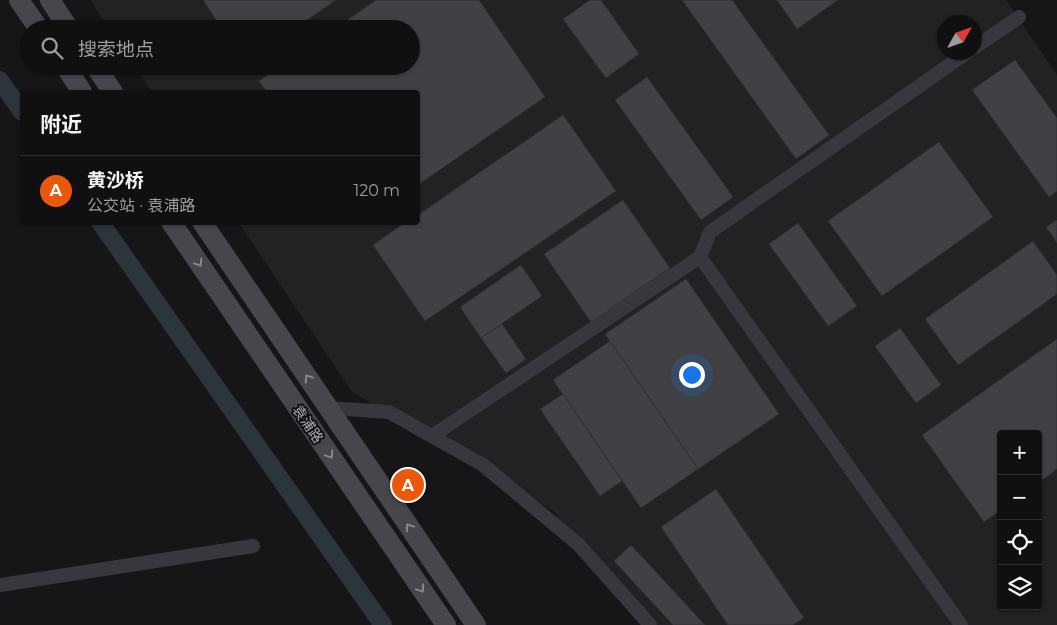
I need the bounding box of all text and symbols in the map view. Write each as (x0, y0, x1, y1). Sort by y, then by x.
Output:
north arrow (937, 15, 982, 60)
search box (20, 20, 420, 75)
icon: search (38, 34, 66, 62)
text: 搜索地点 (78, 38, 154, 61)
text: 附近 (40, 112, 82, 137)
text: 黄沙桥 (87, 169, 144, 192)
text: A (50, 181, 62, 200)
text: 120 m (353, 181, 400, 200)
text: 公交站 · 袁浦路 (87, 196, 195, 215)
one-way arrow (193, 257, 202, 267)
your location (679, 362, 705, 388)
one-way arrow (305, 374, 314, 384)
street label: 袁浦路 (289, 402, 327, 446)
map controls (997, 430, 1042, 610)
button: + (997, 430, 1042, 475)
one-way arrow (324, 449, 333, 459)
pin: A (392, 466, 424, 504)
button: − (997, 475, 1042, 520)
button: locate (997, 520, 1042, 565)
one-way arrow (406, 523, 415, 533)
button: layers (997, 565, 1042, 610)
one-way arrow (415, 583, 424, 593)

